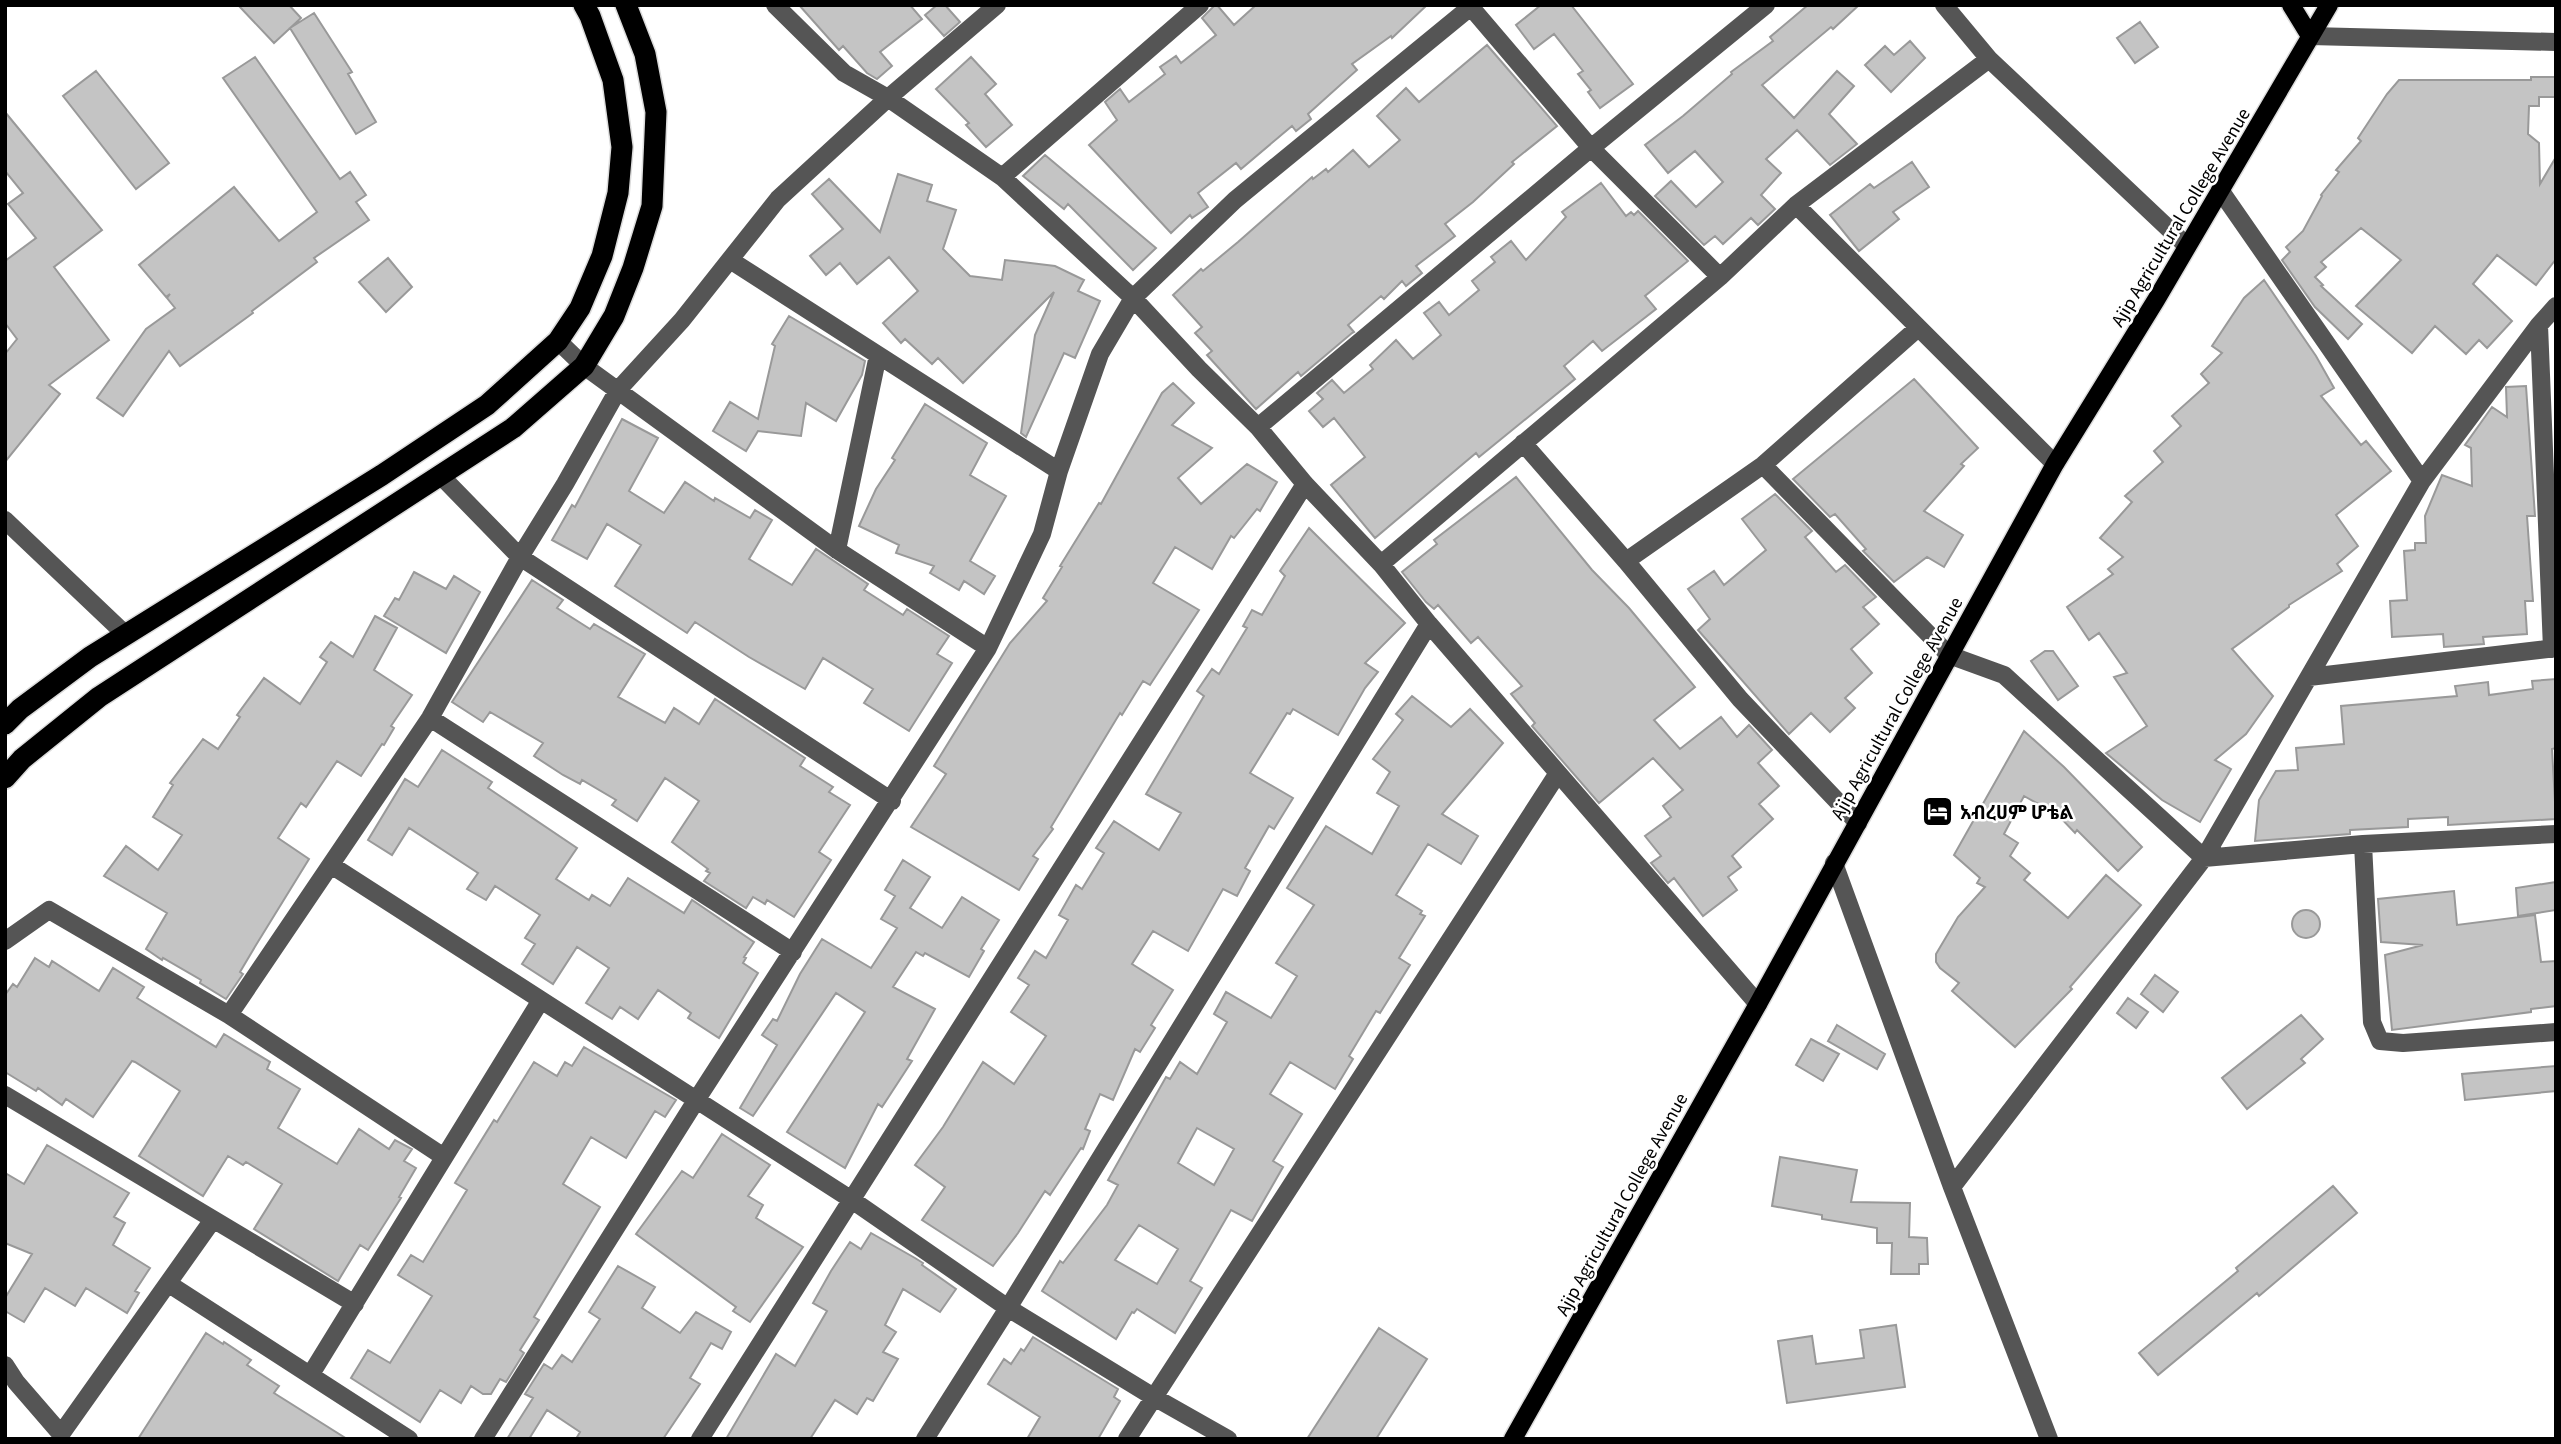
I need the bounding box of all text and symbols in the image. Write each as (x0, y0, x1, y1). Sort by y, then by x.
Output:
street label: Ajip Agricultural College Avenue (2105, 103, 2258, 332)
street label: Ajip Agricultural College Avenue (1825, 592, 1970, 825)
hotel icon: አብረሀም ሆቴል (1920, 795, 1954, 829)
place label: አብረሀም ሆቴል (1960, 800, 2073, 827)
street label: Ajip Agricultural College Avenue (1550, 1088, 1695, 1321)

